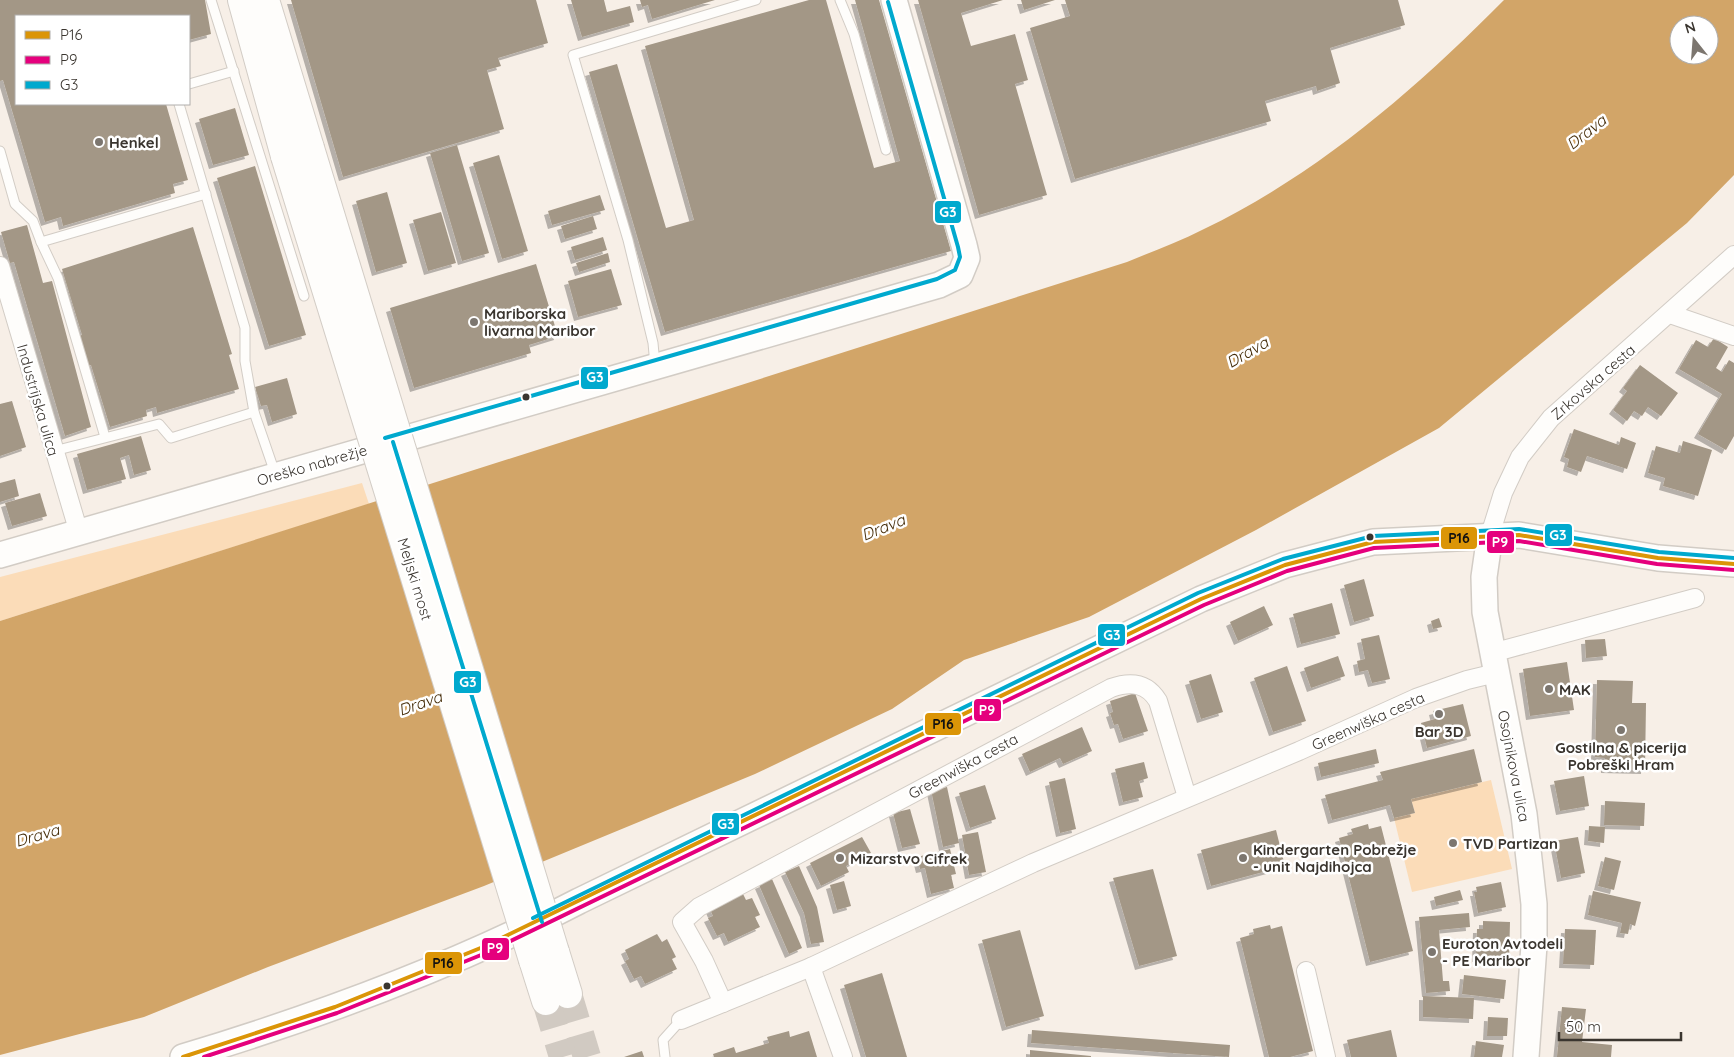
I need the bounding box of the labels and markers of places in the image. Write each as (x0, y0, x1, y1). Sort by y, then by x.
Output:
place label: Henkel (109, 133, 159, 152)
marker: Henkel (93, 136, 105, 148)
place label: Mariborska livarna Maribor (484, 304, 596, 340)
marker: Mariborska livarna Maribor (468, 316, 480, 328)
unlabelled marker (521, 392, 531, 402)
unlabelled marker (1365, 532, 1375, 542)
place label: MAK (1559, 680, 1591, 699)
marker: MAK (1543, 683, 1555, 695)
marker: Bar 3D (1433, 708, 1445, 720)
place label: Bar 3D (1415, 722, 1464, 741)
marker: Gostilna & picerija Pobreški Hram (1615, 724, 1627, 736)
place label: Gostilna & picerija Pobreški Hram (1555, 738, 1687, 774)
place label: TVD Partizan (1463, 834, 1558, 853)
marker: TVD Partizan (1447, 837, 1459, 849)
place label: Kindergarten Pobrežje - unit Najdihojca (1253, 840, 1416, 876)
place label: Mizarstvo Cifrek (850, 849, 967, 868)
marker: Mizarstvo Cifrek (834, 852, 846, 864)
marker: Kindergarten Pobrežje - unit Najdihojca (1237, 852, 1249, 864)
place label: Euroton Avtodeli - PE Maribor (1442, 934, 1563, 970)
marker: Euroton Avtodeli - PE Maribor (1426, 946, 1438, 958)
unlabelled marker (382, 981, 392, 991)

